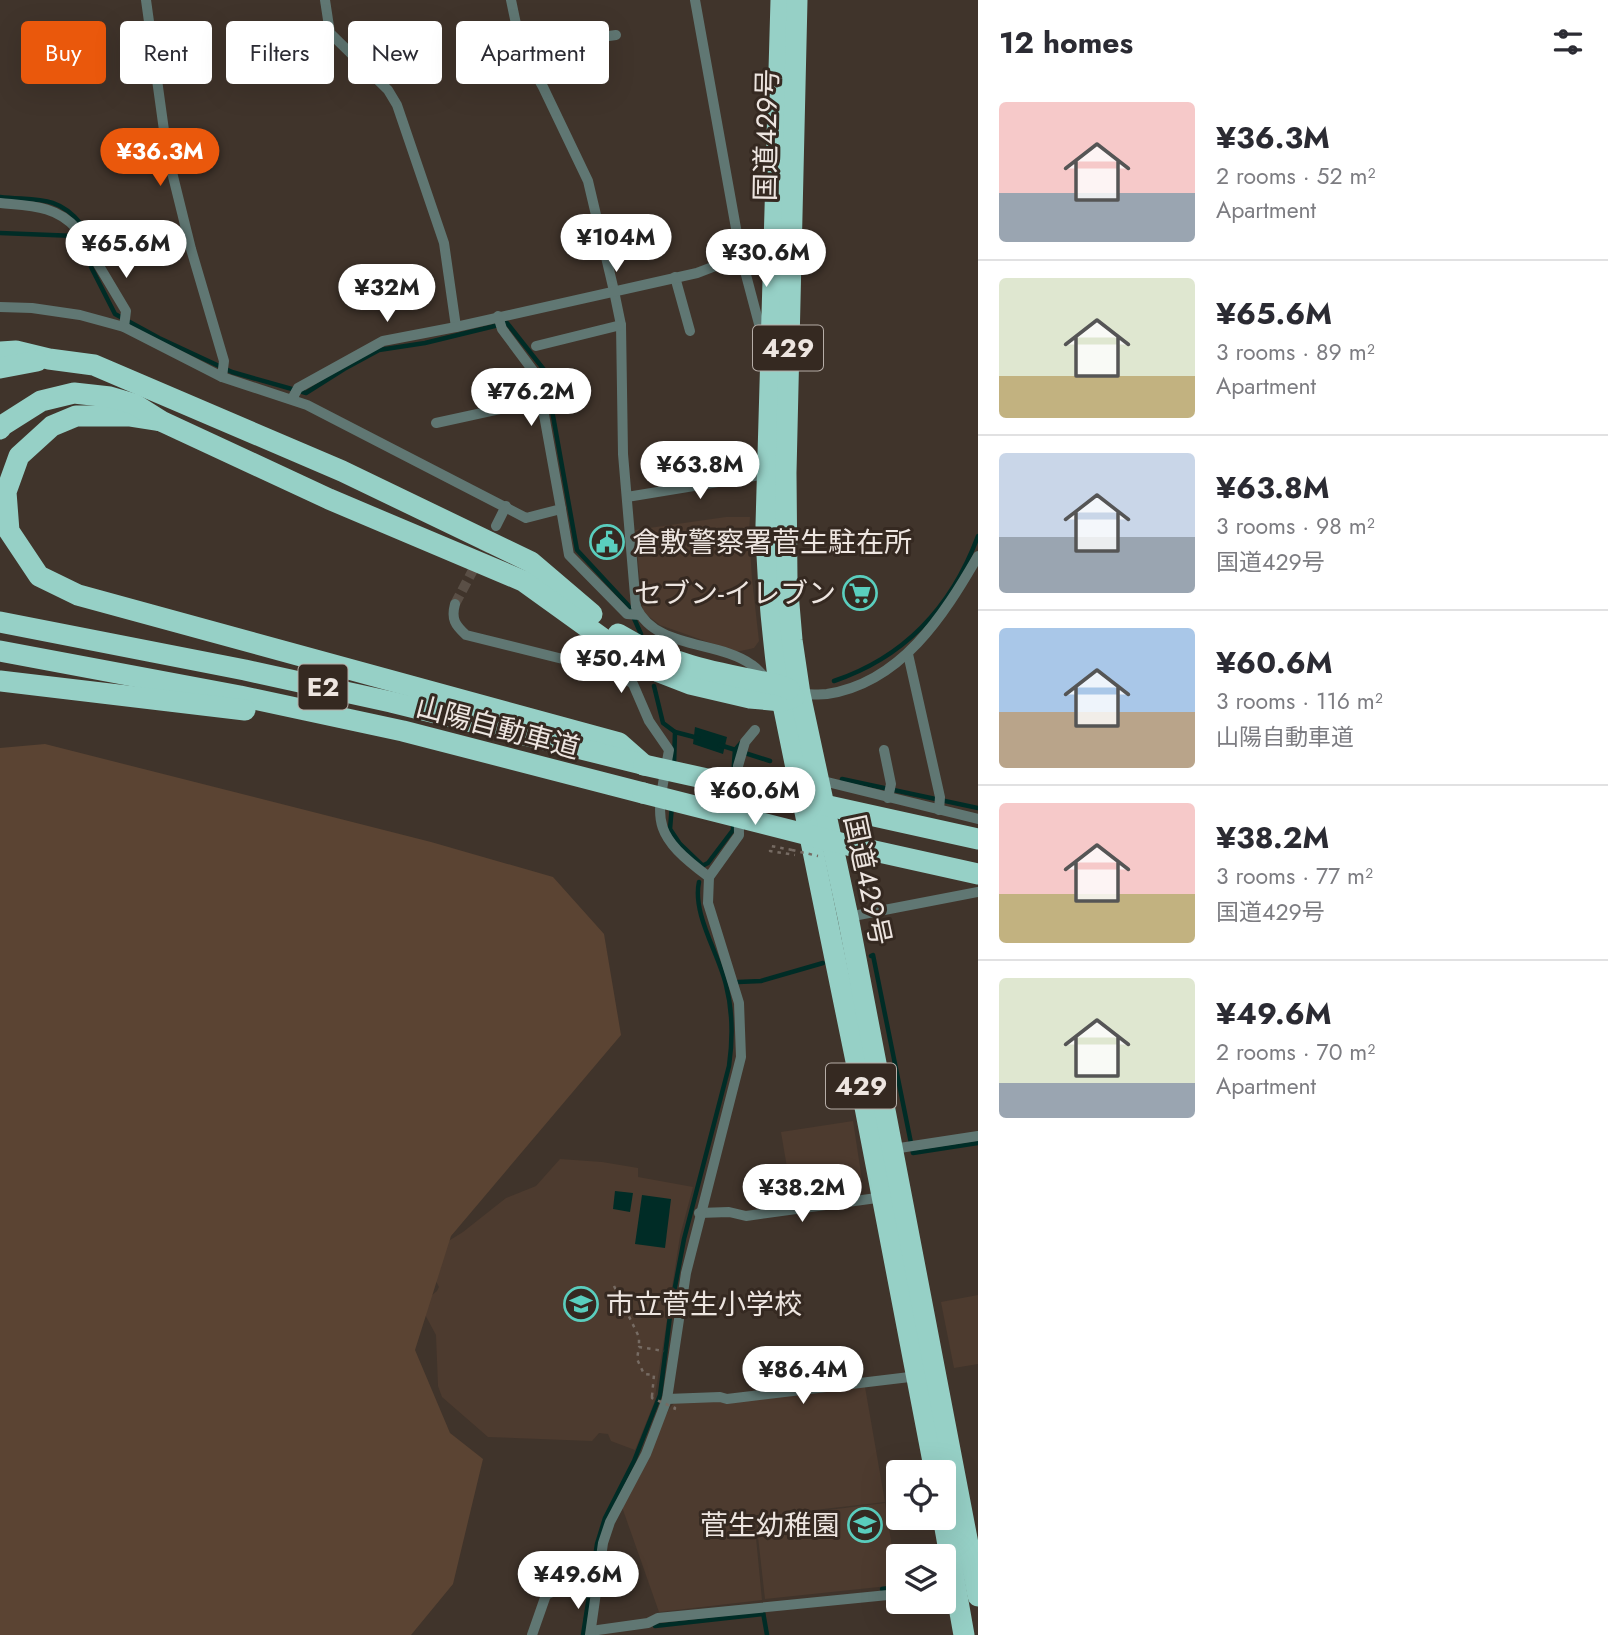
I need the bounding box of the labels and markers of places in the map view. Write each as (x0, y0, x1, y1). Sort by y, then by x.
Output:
pin: ¥36.3M (103, 128, 217, 188)
pin: ¥104M (567, 215, 665, 274)
pin: ¥65.6M (69, 220, 183, 280)
pin: ¥30.6M (709, 230, 823, 289)
pin: ¥32M (346, 264, 428, 324)
pin: ¥76.2M (474, 368, 588, 428)
pin: ¥63.8M (643, 442, 757, 501)
place label: 倉敷警察署菅生駐在所 (632, 522, 912, 563)
public building icon: 倉敷警察署菅生駐在所 (588, 523, 626, 561)
place label: セブン-イレブン (634, 573, 836, 614)
supermarket icon: セブン-イレブン (841, 574, 879, 612)
pin: ¥50.4M (564, 636, 678, 695)
pin: ¥60.6M (698, 768, 812, 827)
pin: ¥38.2M (745, 1164, 859, 1224)
place label: 市立菅生小学校 (606, 1284, 802, 1325)
school or university icon: 市立菅生小学校 (562, 1285, 600, 1323)
pin: ¥86.4M (746, 1346, 860, 1406)
place label: 菅生幼稚園 (700, 1505, 840, 1546)
school or university icon: 菅生幼稚園 (846, 1506, 884, 1544)
pin: ¥49.6M (521, 1552, 635, 1611)

